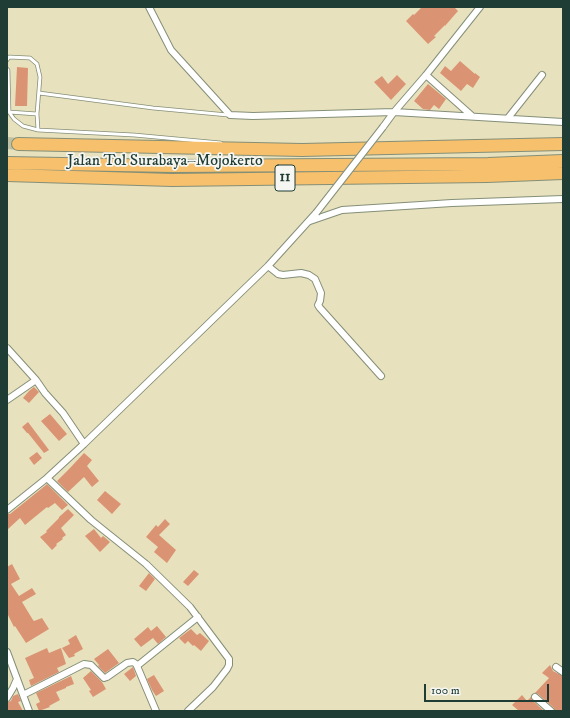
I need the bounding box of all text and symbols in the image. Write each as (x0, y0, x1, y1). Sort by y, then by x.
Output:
street label: Jalan Tol Surabaya–Mojokerto (67, 152, 263, 172)
road number: 11 (275, 165, 295, 191)
scale bar (426, 676, 551, 702)
text: 100 m (431, 683, 460, 698)

